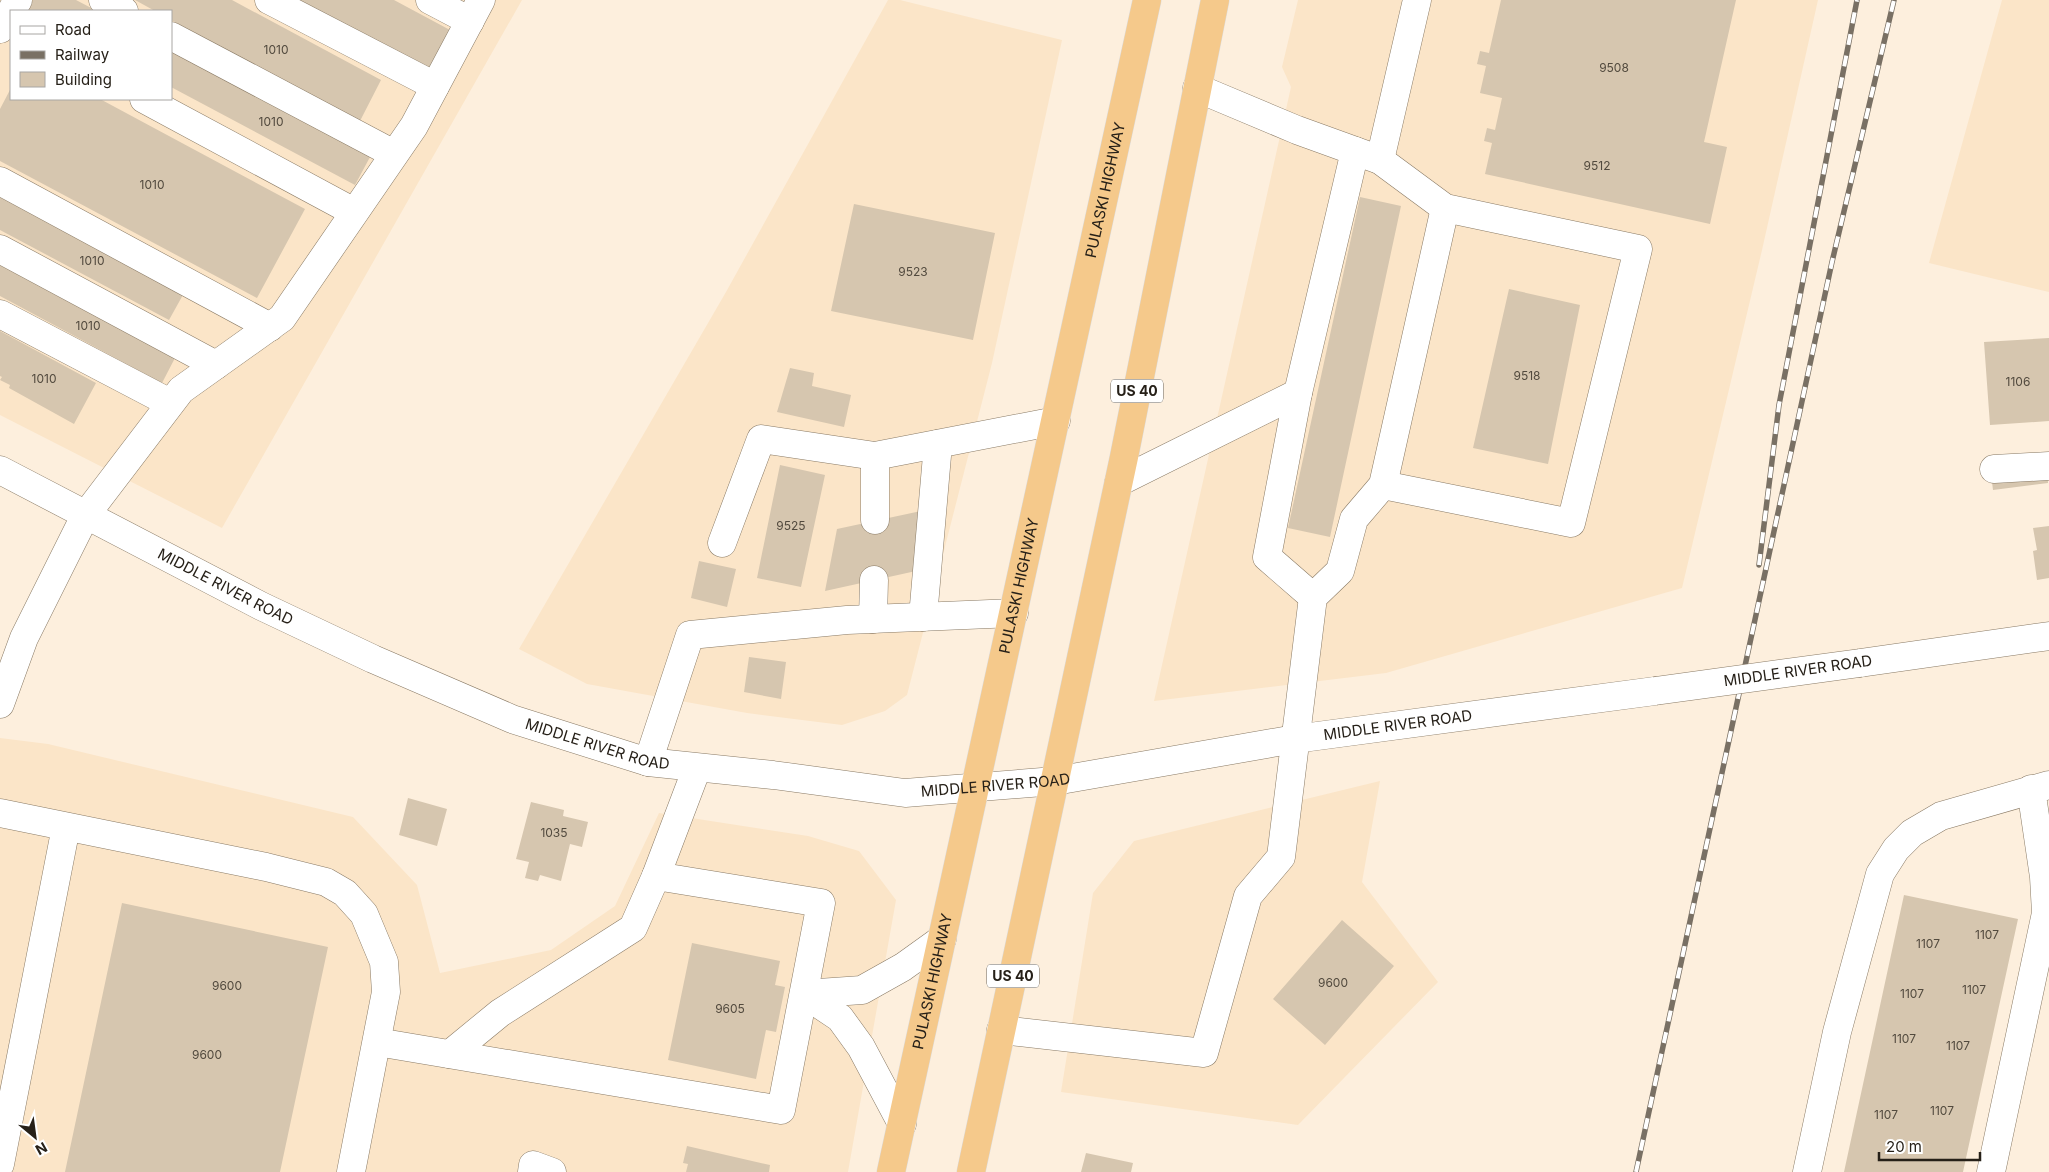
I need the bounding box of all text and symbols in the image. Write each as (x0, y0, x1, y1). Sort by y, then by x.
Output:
legend (10, 10, 172, 100)
text: Road (55, 20, 91, 39)
house number: 1010 (264, 42, 288, 57)
text: Railway (55, 45, 110, 64)
house number: 9508 (1599, 60, 1629, 75)
text: Building (55, 70, 112, 89)
house number: 1010 (259, 114, 283, 129)
street label: PULASKI HIGHWAY (1081, 120, 1129, 260)
house number: 9512 (1584, 158, 1610, 173)
house number: 1010 (140, 177, 164, 192)
house number: 1010 (80, 253, 104, 268)
house number: 9523 (898, 264, 928, 279)
house number: 1010 (76, 318, 100, 333)
house number: 9518 (1513, 368, 1541, 383)
house number: 1010 (32, 371, 56, 386)
house number: 1106 (2006, 374, 2030, 389)
road number: US 40 (1111, 380, 1163, 402)
street label: PULASKI HIGHWAY (994, 516, 1043, 655)
house number: 9525 (776, 518, 806, 533)
street label: MIDDLE RIVER ROAD (155, 544, 297, 629)
street label: MIDDLE RIVER ROAD (1723, 651, 1873, 690)
street label: MIDDLE RIVER ROAD (1322, 705, 1473, 744)
street label: MIDDLE RIVER ROAD (523, 714, 671, 773)
street label: MIDDLE RIVER ROAD (920, 769, 1072, 801)
house number: 1035 (540, 825, 568, 840)
street label: PULASKI HIGHWAY (908, 912, 956, 1051)
house number: 1107 (1975, 927, 1999, 942)
house number: 1107 (1916, 936, 1940, 951)
road number: US 40 (987, 964, 1039, 988)
house number: 9600 (1318, 975, 1348, 990)
house number: 9600 (212, 978, 242, 993)
house number: 1107 (1962, 982, 1986, 997)
house number: 1107 (1900, 986, 1924, 1001)
house number: 9605 (715, 1001, 745, 1016)
house number: 1107 (1892, 1031, 1916, 1046)
house number: 1107 (1946, 1038, 1970, 1053)
house number: 9600 (192, 1047, 222, 1062)
house number: 1107 (1930, 1103, 1954, 1118)
house number: 1107 (1874, 1107, 1898, 1122)
north arrow (10, 1112, 60, 1162)
scale bar (1879, 1130, 1980, 1162)
text: 20 m (1886, 1137, 1922, 1156)
text: N (33, 1139, 50, 1159)

